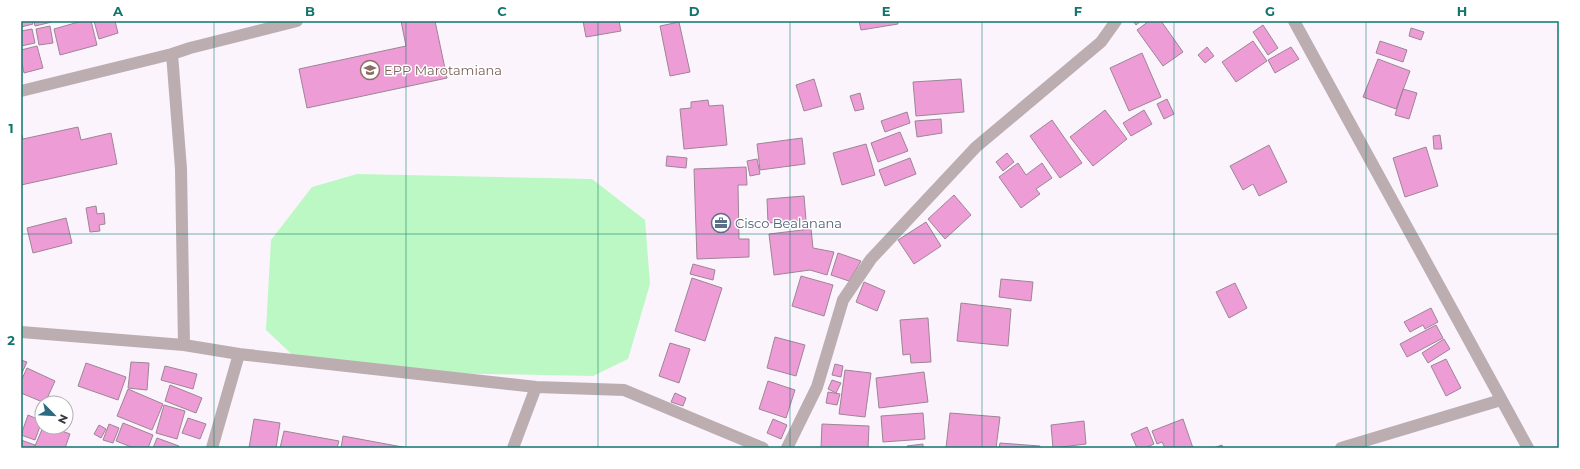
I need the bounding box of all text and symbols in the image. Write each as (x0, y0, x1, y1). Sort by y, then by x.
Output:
text: A (112, 3, 124, 19)
text: B (305, 3, 315, 19)
text: C (497, 3, 507, 19)
text: D (689, 3, 700, 19)
text: E (882, 3, 891, 19)
text: F (1074, 3, 1082, 19)
text: G (1265, 3, 1275, 19)
text: H (1457, 3, 1467, 19)
school or university icon: EPP Marotamiana (359, 59, 381, 81)
place label: EPP Marotamiana (384, 62, 502, 78)
text: 1 (8, 120, 14, 136)
office icon: Cisco Bealanana (710, 212, 732, 234)
place label: Cisco Bealanana (735, 215, 842, 231)
text: 2 (7, 332, 15, 348)
north arrow (34, 395, 74, 435)
text: N (55, 412, 71, 426)

